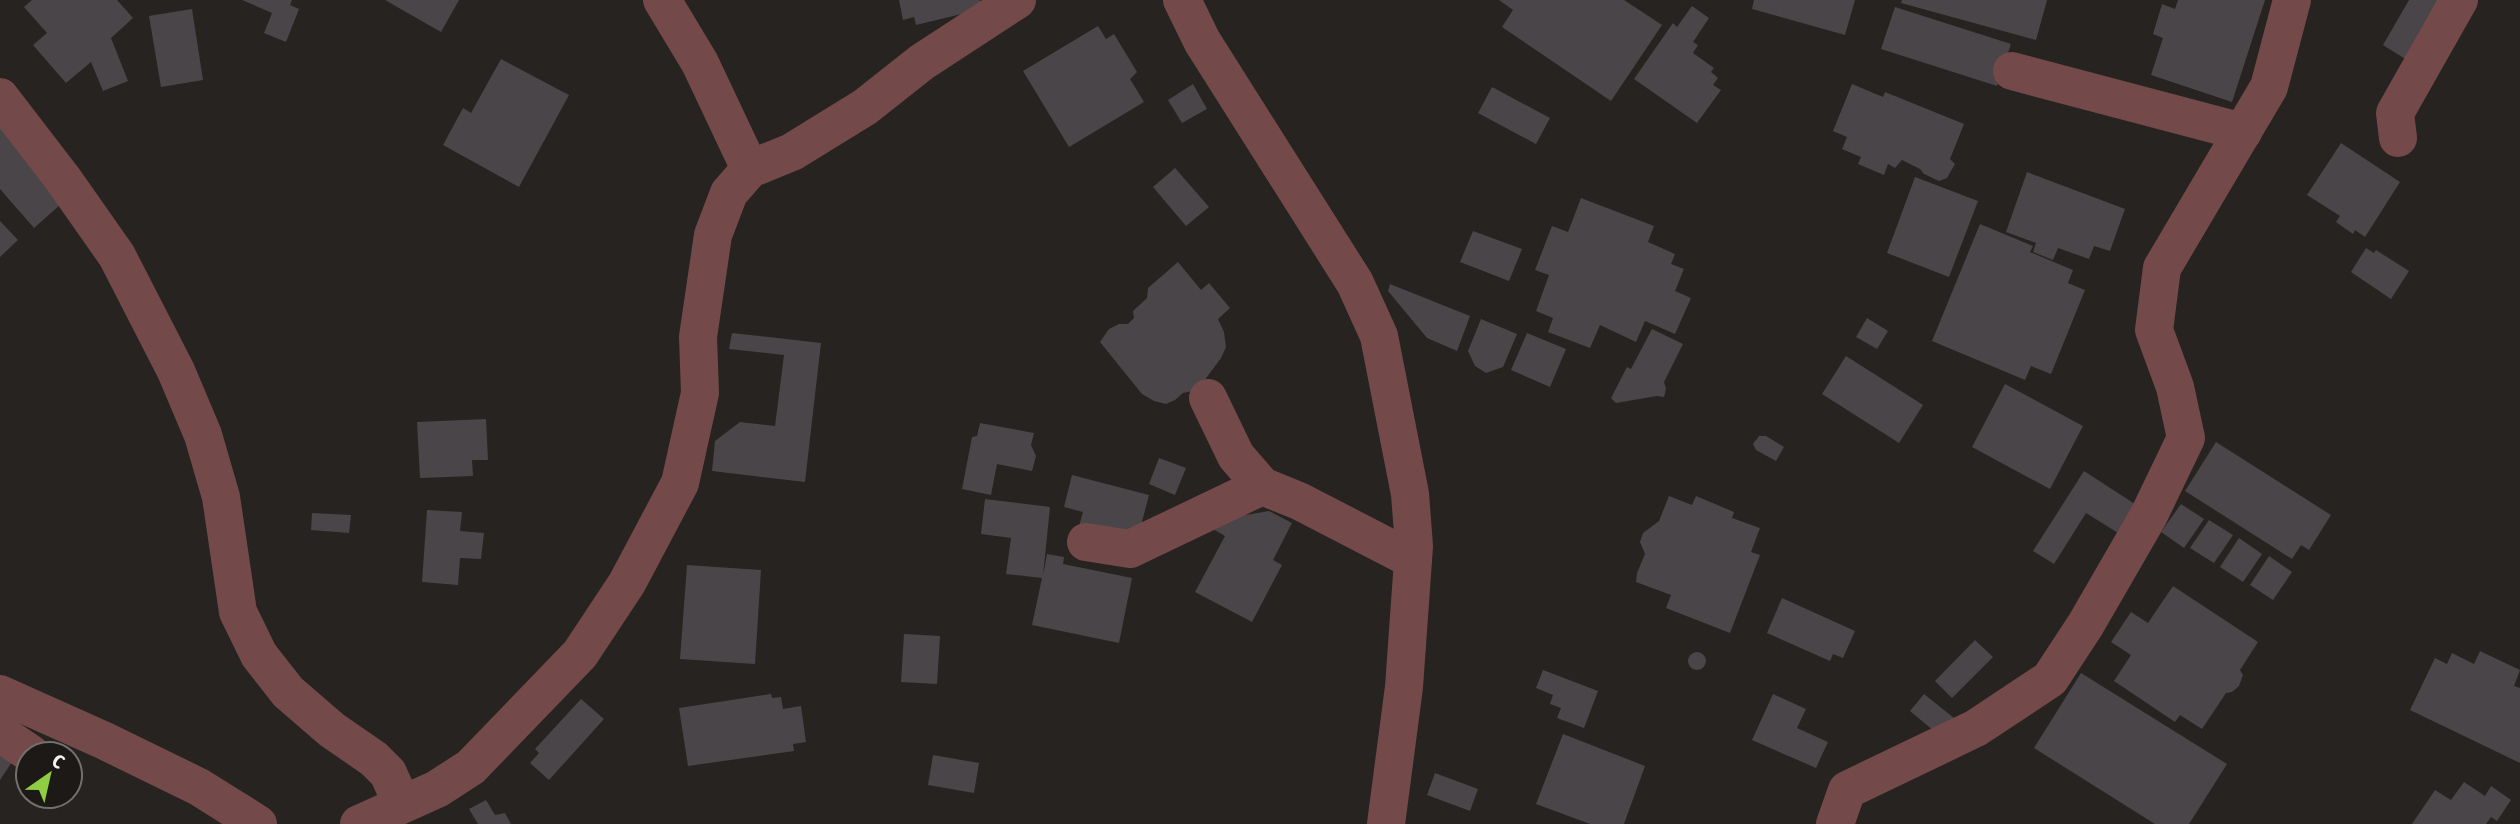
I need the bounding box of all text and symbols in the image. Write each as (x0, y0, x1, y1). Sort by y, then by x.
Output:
north arrow (14, 740, 84, 810)
text: С (48, 749, 69, 774)

